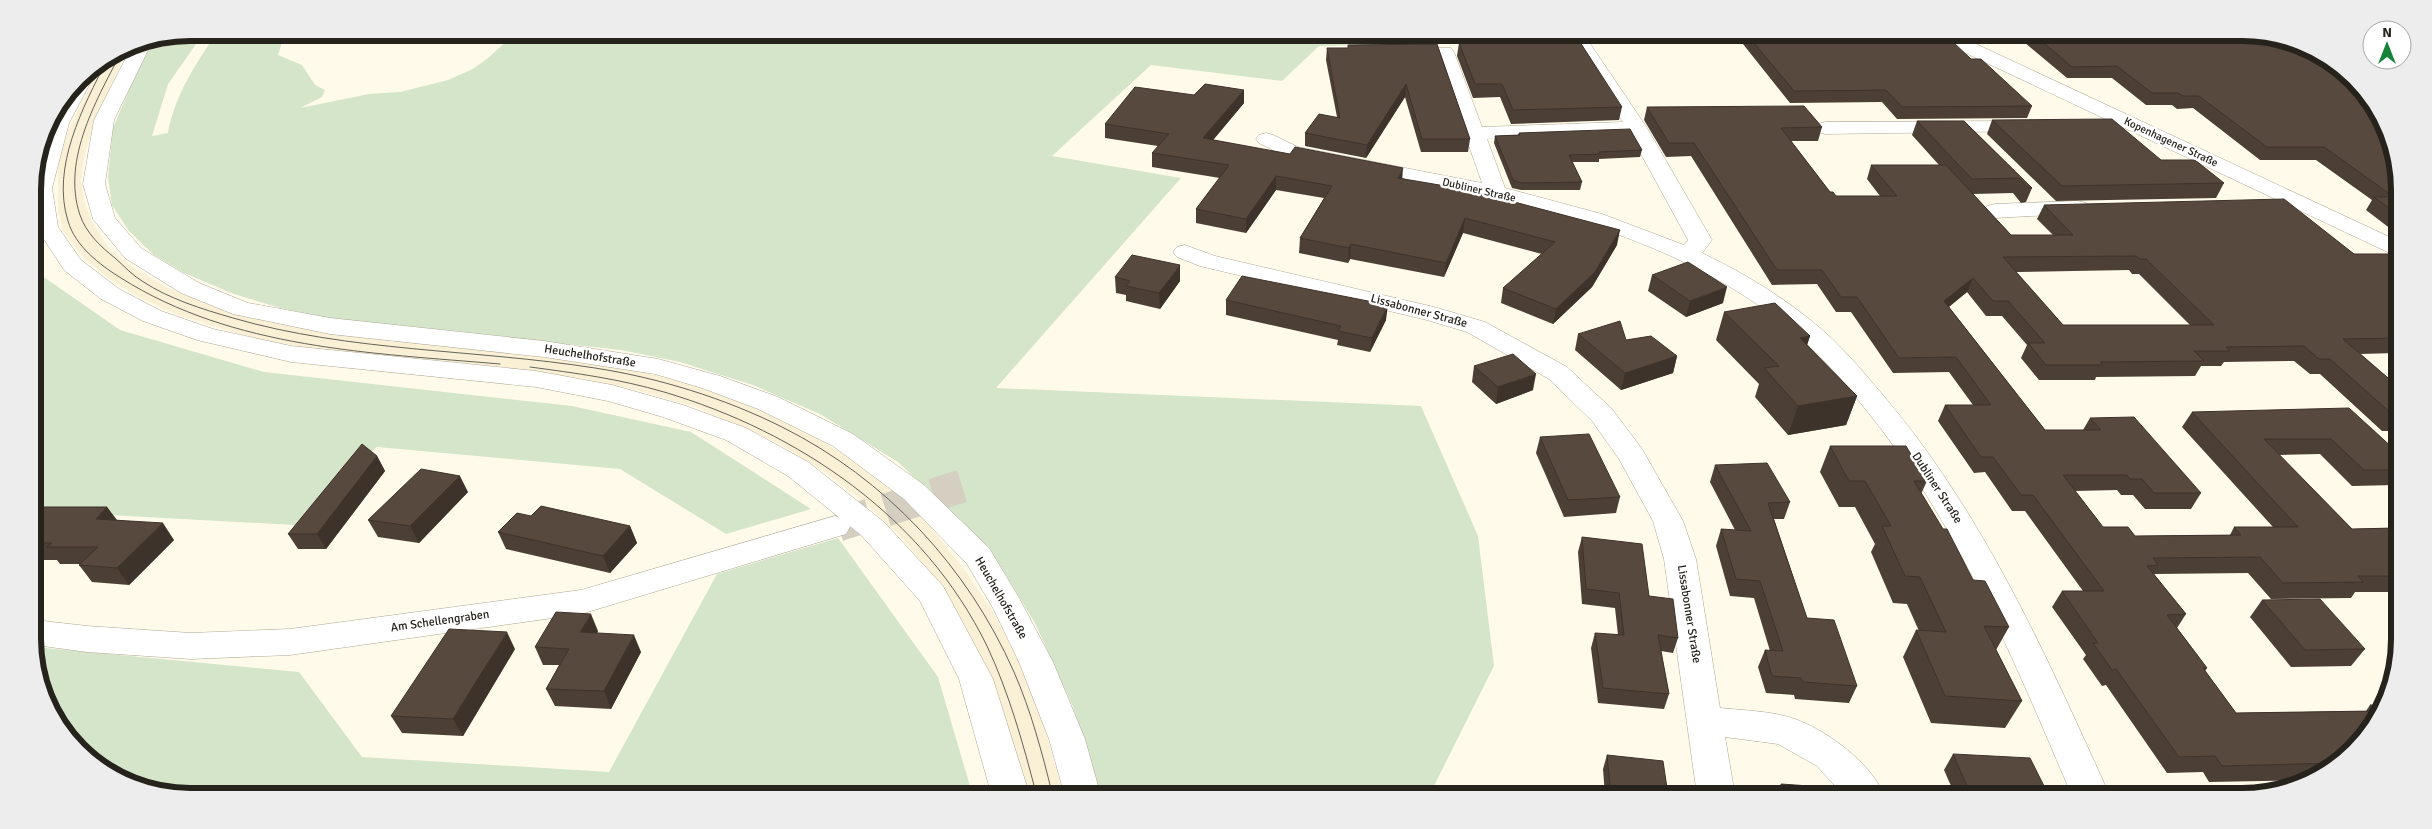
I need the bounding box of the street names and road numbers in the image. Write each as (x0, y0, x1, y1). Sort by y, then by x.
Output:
street label: Kopenhagener Straße (2122, 115, 2220, 169)
street label: Dubliner Straße (1441, 175, 1517, 205)
street label: Lissabonner Straße (1369, 291, 1469, 331)
street label: Heuchelhofstraße (543, 341, 637, 371)
street label: Dubliner Straße (1908, 450, 1966, 526)
street label: Heuchelhofstraße (971, 554, 1031, 642)
street label: Lissabonner Straße (1674, 564, 1704, 664)
street label: Am Schellengraben (390, 607, 490, 635)

